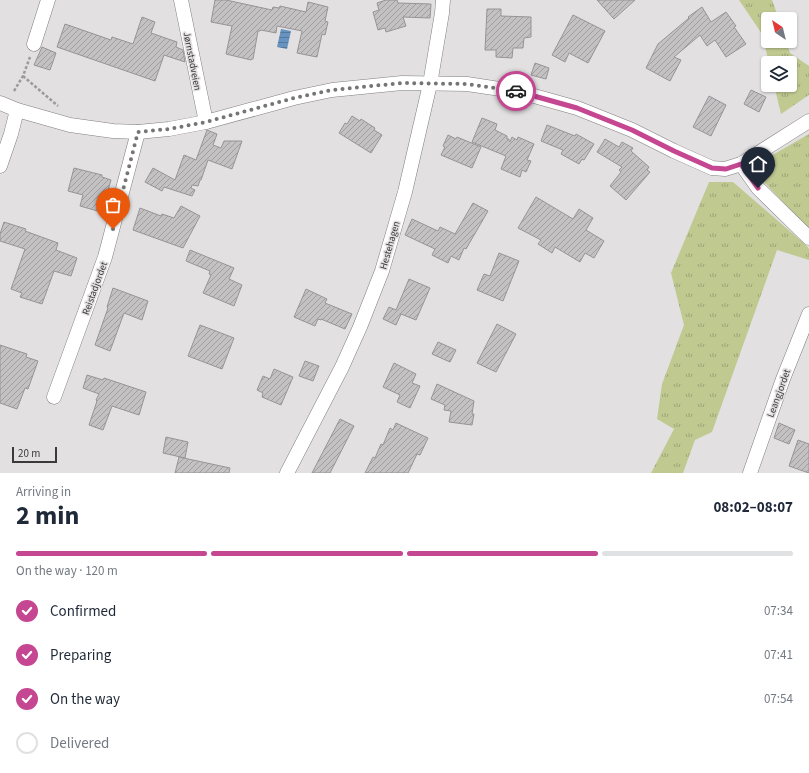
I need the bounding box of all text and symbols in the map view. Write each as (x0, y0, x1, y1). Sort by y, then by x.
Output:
north arrow (761, 12, 797, 48)
map controls (761, 12, 797, 92)
street label: Jørnstadveien (179, 31, 205, 92)
button: layers (761, 56, 797, 92)
courier (496, 71, 536, 111)
icon: car (505, 80, 527, 102)
pin (741, 147, 775, 188)
icon: home (747, 153, 769, 175)
pin (96, 188, 130, 229)
icon: bag (102, 194, 124, 216)
street label: Hestehagen (376, 220, 404, 271)
street label: Reistadjordet (79, 259, 111, 317)
street label: Leangjordet (764, 367, 794, 419)
scale bar (12, 445, 57, 464)
text: 20 m (18, 446, 40, 461)
text: Arriving in (16, 483, 71, 501)
text: 2 min (16, 497, 79, 534)
text: 08:02–08:07 (713, 497, 793, 518)
text: On the way · 120 m (16, 562, 118, 580)
icon: check (16, 600, 38, 622)
text: Confirmed (50, 601, 116, 622)
text: 07:34 (764, 602, 793, 620)
icon: check (16, 644, 38, 666)
text: Preparing (50, 645, 111, 666)
text: 07:41 (764, 646, 793, 664)
icon: check (16, 688, 38, 710)
text: On the way (50, 689, 120, 710)
text: 07:54 (764, 690, 793, 708)
text: Delivered (50, 733, 109, 754)

